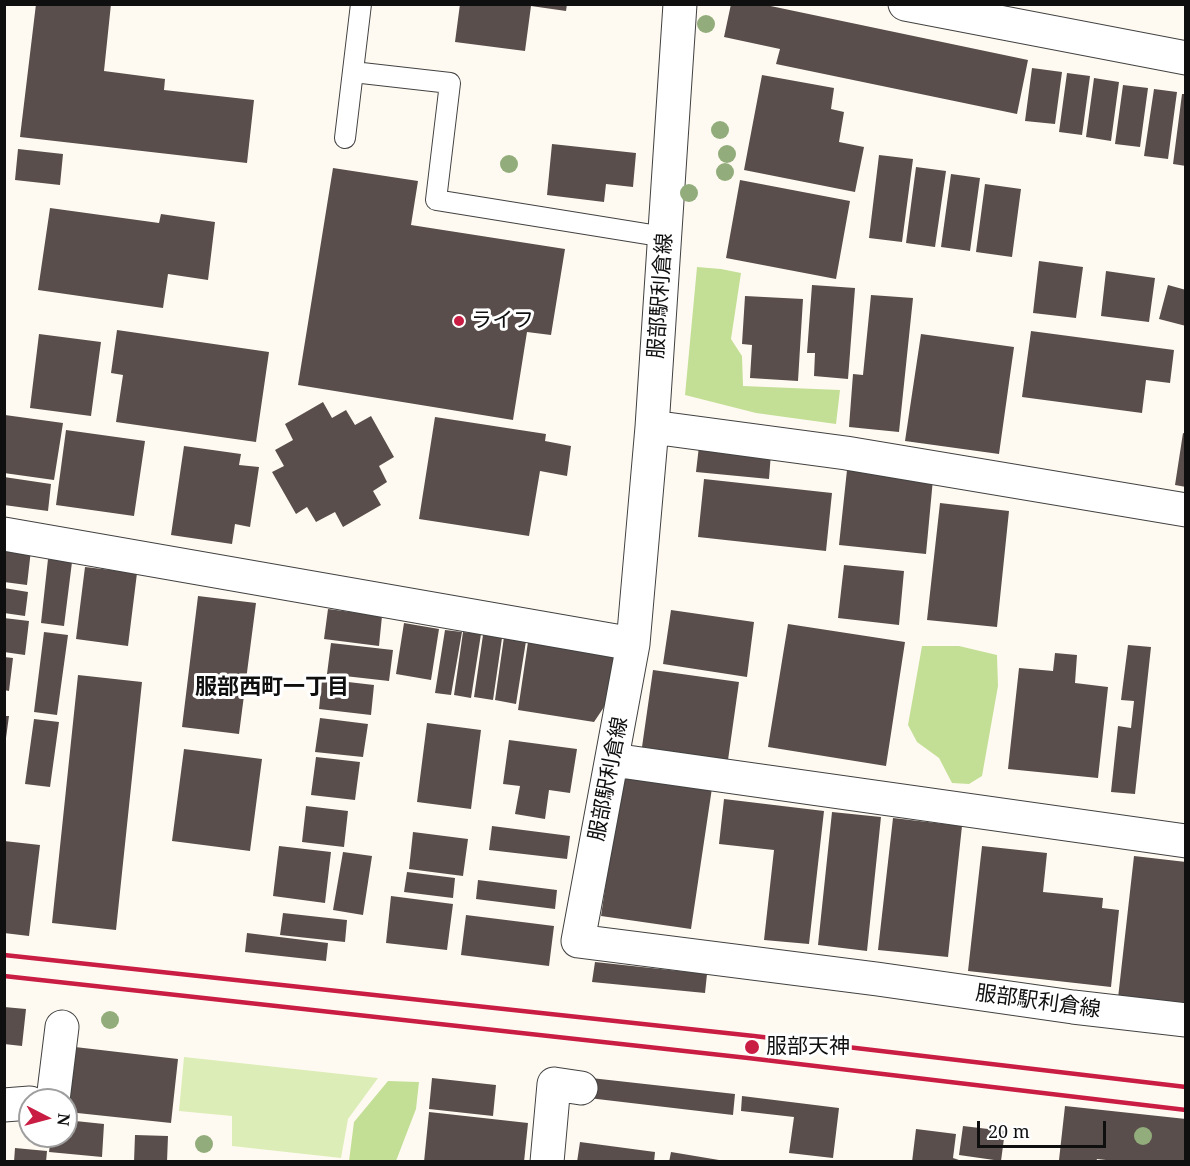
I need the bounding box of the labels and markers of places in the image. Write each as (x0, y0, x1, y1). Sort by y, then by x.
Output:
place label: ライフ (471, 308, 534, 334)
marker: ライフ (452, 314, 466, 328)
place label: 服部天神 (766, 1034, 850, 1060)
marker: 服部天神 (743, 1038, 761, 1056)

